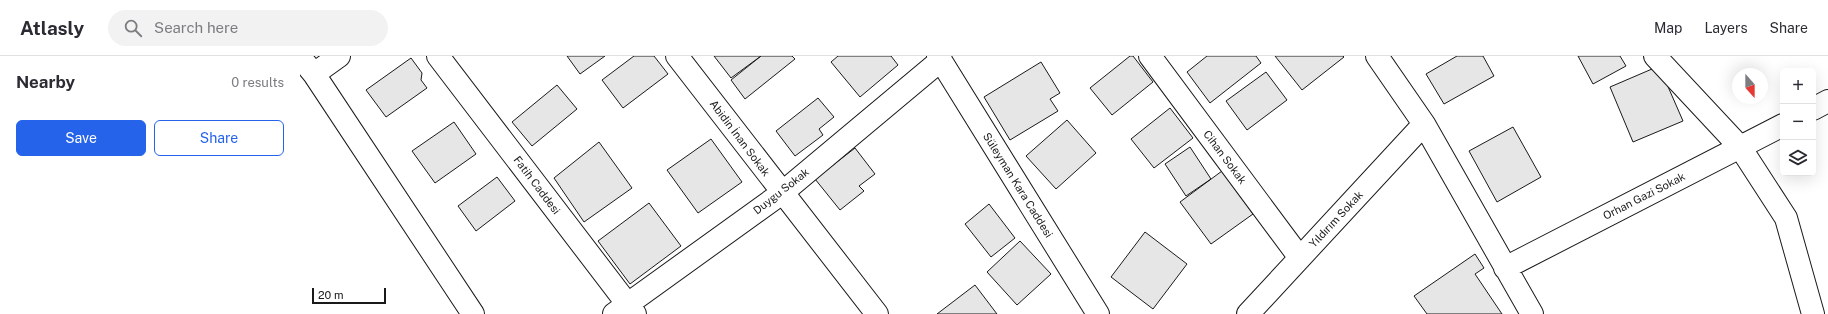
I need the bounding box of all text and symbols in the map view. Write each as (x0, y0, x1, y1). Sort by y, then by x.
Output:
search box (108, 10, 388, 46)
text: Atlasly (20, 17, 84, 39)
icon: search (122, 17, 144, 39)
text: Search here (154, 19, 238, 36)
text: Map (1654, 20, 1682, 36)
text: Layers (1704, 20, 1748, 36)
text: Share (1770, 20, 1808, 36)
north arrow (1732, 68, 1768, 104)
map controls (1780, 68, 1816, 176)
button: + (1780, 68, 1816, 104)
text: Nearby (16, 72, 75, 92)
text: 0 results (231, 75, 284, 90)
street label: Abidin İnan Sokak (708, 97, 773, 178)
button: − (1780, 104, 1816, 140)
button: Save (16, 120, 146, 156)
button: Share (154, 120, 284, 156)
street label: Cihan Sokak (1201, 128, 1249, 186)
street label: Süleyman Kara Caddesi (981, 130, 1055, 240)
button: layers (1780, 140, 1816, 176)
street label: Fatih Caddesi (511, 154, 563, 216)
street label: Duygu Sokak (751, 166, 811, 216)
street label: Orhan Gazi Sokak (1601, 170, 1687, 222)
street label: Yıldırım Sokak (1307, 188, 1365, 250)
scale bar (312, 286, 386, 305)
text: 20 m (318, 289, 343, 301)

